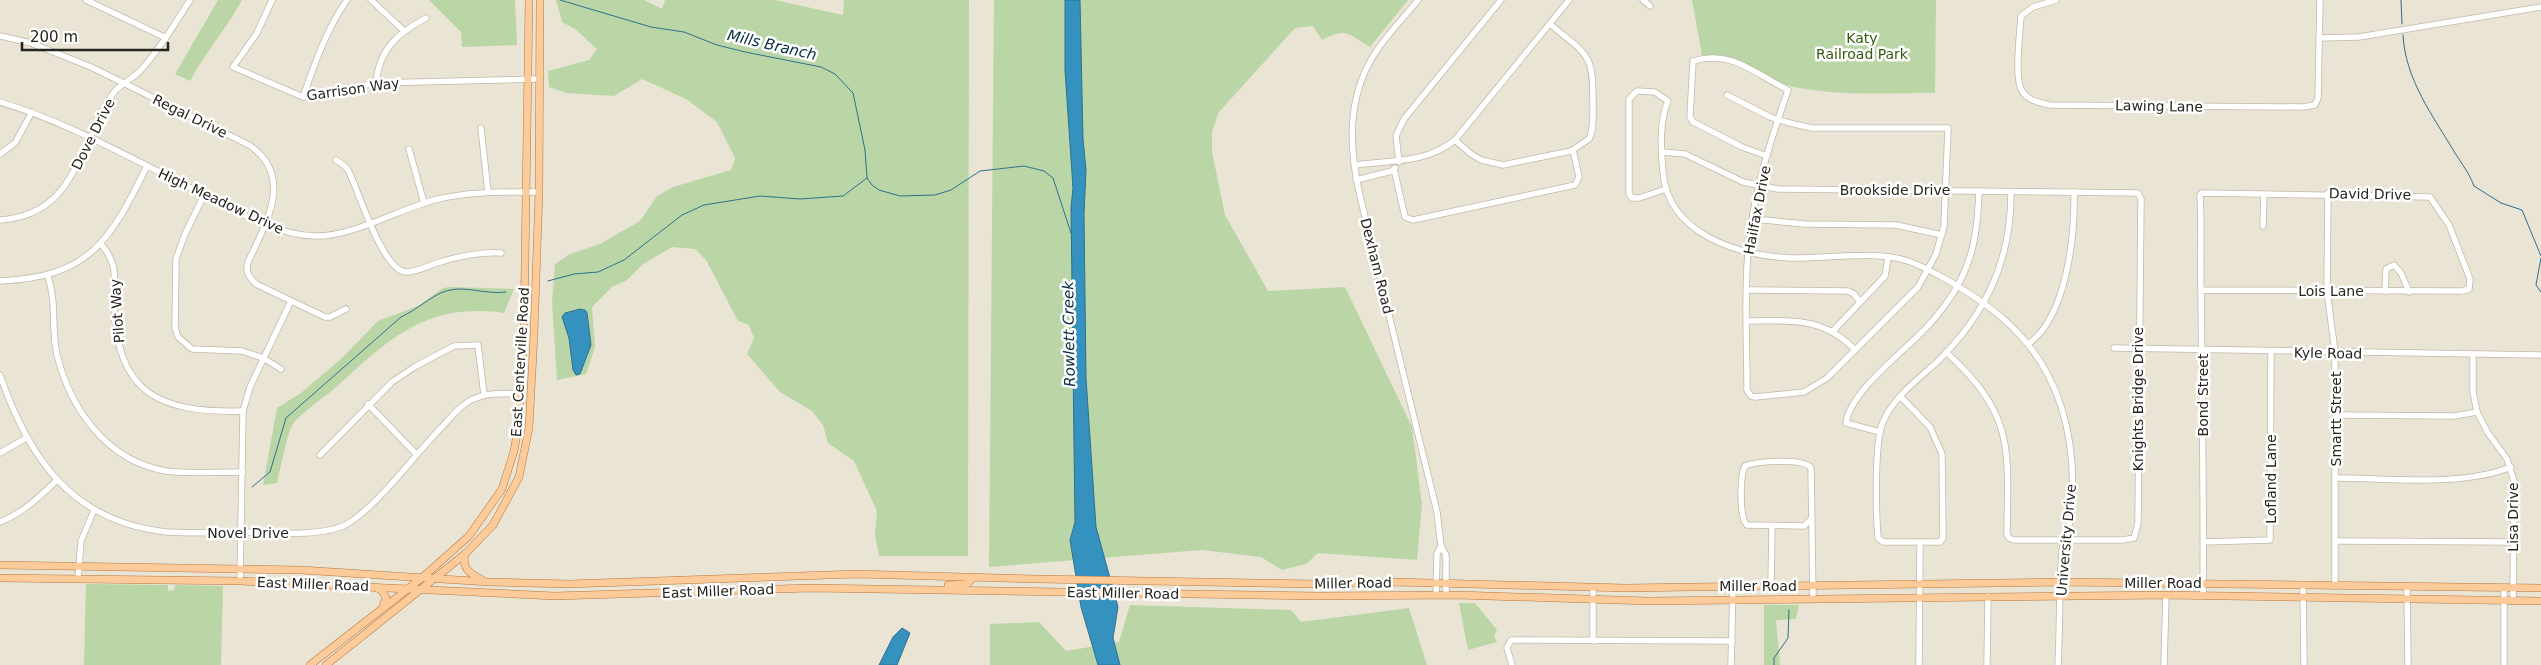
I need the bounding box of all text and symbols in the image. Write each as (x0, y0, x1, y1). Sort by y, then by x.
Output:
scale bar (22, 20, 169, 52)
water label: Mills Branch (726, 26, 818, 64)
text: 200 m (30, 28, 78, 46)
park label: Katy Railroad Park (1816, 30, 1909, 62)
street label: Garrison Way (306, 75, 400, 103)
street label: Regal Drive (150, 91, 230, 141)
street label: Dove Drive (68, 96, 118, 172)
street label: Lawing Lane (2115, 97, 2203, 115)
street label: Hailfax Drive (1741, 164, 1773, 256)
street label: High Meadow Drive (156, 165, 286, 237)
street label: Brookside Drive (1840, 182, 1950, 198)
street label: David Drive (2329, 185, 2411, 203)
street label: Dexham Road (1357, 216, 1397, 316)
street label: Pilot Way (107, 278, 127, 344)
water label: Rowlett Creek (1059, 280, 1079, 387)
street label: Lois Lane (2298, 283, 2364, 299)
street label: East Centerville Road (508, 287, 532, 437)
street label: Knights Bridge Drive (2130, 327, 2146, 471)
street label: Kyle Road (2294, 344, 2362, 362)
street label: Bond Street (2195, 353, 2211, 436)
street label: Smartt Street (2328, 371, 2344, 466)
street label: Lofland Lane (2263, 434, 2279, 524)
street label: Lisa Drive (2505, 482, 2521, 552)
street label: University Drive (2053, 483, 2079, 597)
street label: Novel Drive (207, 525, 289, 541)
street label: East Miller Road (257, 574, 369, 594)
street label: Miller Road (1314, 574, 1392, 592)
street label: Miller Road (2124, 575, 2202, 591)
street label: Miller Road (1719, 578, 1797, 594)
street label: East Miller Road (662, 581, 774, 601)
street label: East Miller Road (1067, 584, 1179, 602)

